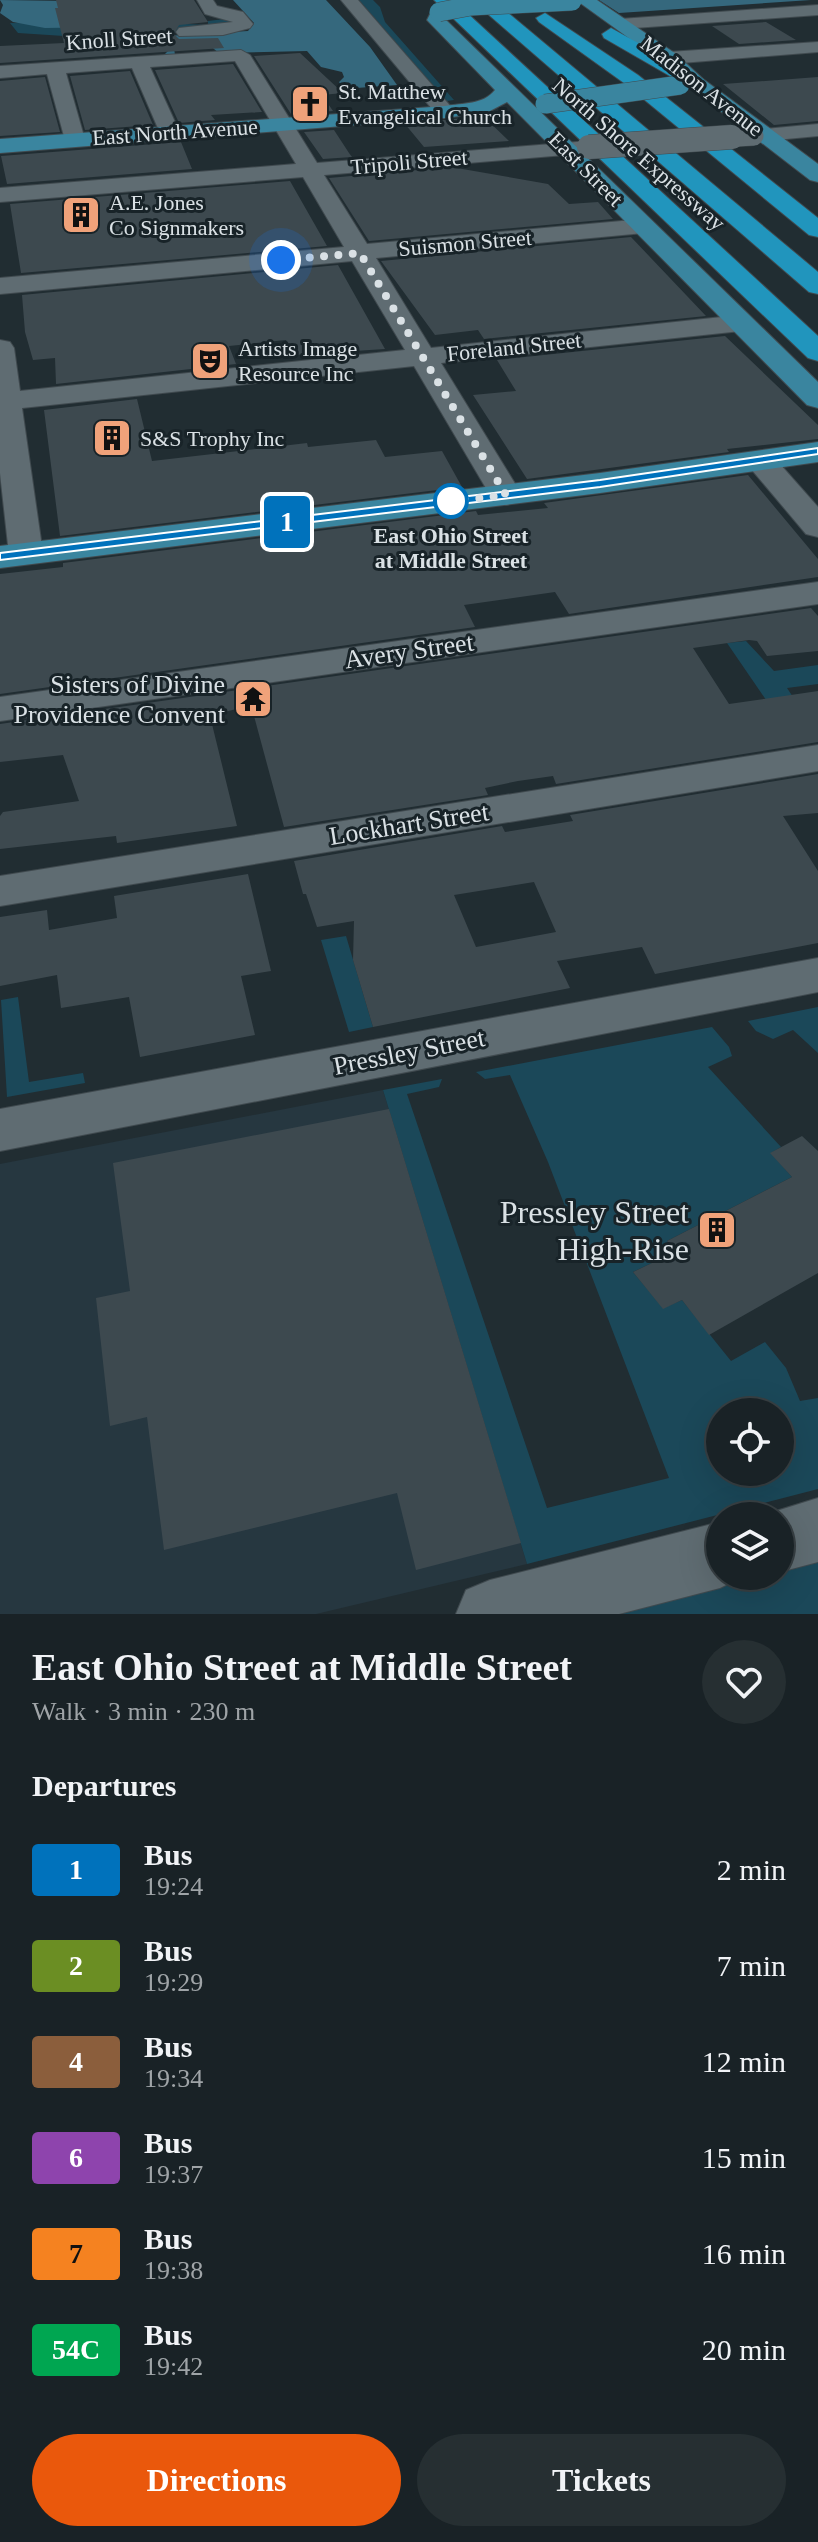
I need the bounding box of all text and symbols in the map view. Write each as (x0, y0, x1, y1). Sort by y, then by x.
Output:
street label: Knoll Street (65, 23, 173, 55)
street label: Madison Avenue (636, 31, 768, 141)
street label: North Shore Expressway (548, 72, 730, 236)
place label: St. Matthew Evangelical Church (338, 79, 512, 129)
church icon: St. Matthew Evangelical Church (289, 83, 331, 125)
street label: East North Avenue (91, 114, 259, 150)
street label: East Street (544, 127, 628, 211)
street label: Tripoli Street (350, 144, 468, 180)
place label: A.E. Jones Co Signmakers (109, 190, 244, 240)
building icon: A.E. Jones Co Signmakers (60, 194, 102, 236)
street label: Suismon Street (397, 225, 533, 261)
your location (261, 240, 301, 280)
street label: Foreland Street (446, 328, 582, 366)
place label: Artists Image Resource Inc (238, 336, 357, 386)
theatre icon: Artists Image Resource Inc (189, 340, 231, 382)
building icon: S&S Trophy Inc (91, 417, 133, 459)
place label: S&S Trophy Inc (140, 426, 285, 451)
marker: East Ohio Street at Middle Street (434, 484, 468, 518)
line badge: 1 (261, 496, 313, 548)
text: 1 (280, 506, 294, 537)
place label: East Ohio Street at Middle Street (374, 523, 529, 573)
street label: Avery Street (343, 627, 476, 674)
place label: Sisters of Divine Providence Convent (13, 670, 226, 729)
temple icon: Sisters of Divine Providence Convent (232, 678, 274, 720)
street label: Lockhart Street (327, 797, 492, 851)
street label: Pressley Street (331, 1023, 488, 1081)
place label: Pressley Street High-Rise (500, 1194, 689, 1267)
building icon: Pressley Street High-Rise (696, 1209, 738, 1251)
map controls (706, 1398, 794, 1590)
button: locate (706, 1398, 794, 1486)
button: layers (706, 1502, 794, 1590)
button: heart (702, 1640, 786, 1724)
text: East Ohio Street at Middle Street (32, 1646, 572, 1688)
text: Walk · 3 min · 230 m (32, 1697, 255, 1726)
text: Departures (32, 1769, 176, 1802)
text: Bus (144, 1838, 192, 1871)
text: 2 min (717, 1853, 786, 1886)
text: 1 (69, 1854, 83, 1885)
text: 19:24 (144, 1872, 203, 1901)
text: Bus (144, 1934, 192, 1967)
text: 7 min (717, 1949, 786, 1982)
text: 2 (69, 1950, 83, 1981)
text: 19:29 (144, 1968, 203, 1997)
text: Bus (144, 2030, 192, 2063)
text: 12 min (702, 2045, 786, 2078)
text: 4 (69, 2046, 83, 2077)
text: 19:34 (144, 2064, 203, 2093)
text: Bus (144, 2126, 192, 2159)
text: 15 min (702, 2141, 786, 2174)
text: 6 (69, 2142, 83, 2173)
text: 19:37 (144, 2160, 203, 2189)
text: Bus (144, 2222, 192, 2255)
text: 16 min (702, 2237, 786, 2270)
text: 7 (69, 2238, 83, 2269)
text: 19:38 (144, 2256, 203, 2285)
text: Bus (144, 2318, 192, 2351)
text: 20 min (702, 2333, 786, 2366)
text: 54C (52, 2334, 100, 2365)
text: 19:42 (144, 2352, 203, 2381)
button: Directions (32, 2434, 401, 2526)
button: Tickets (417, 2434, 786, 2526)

